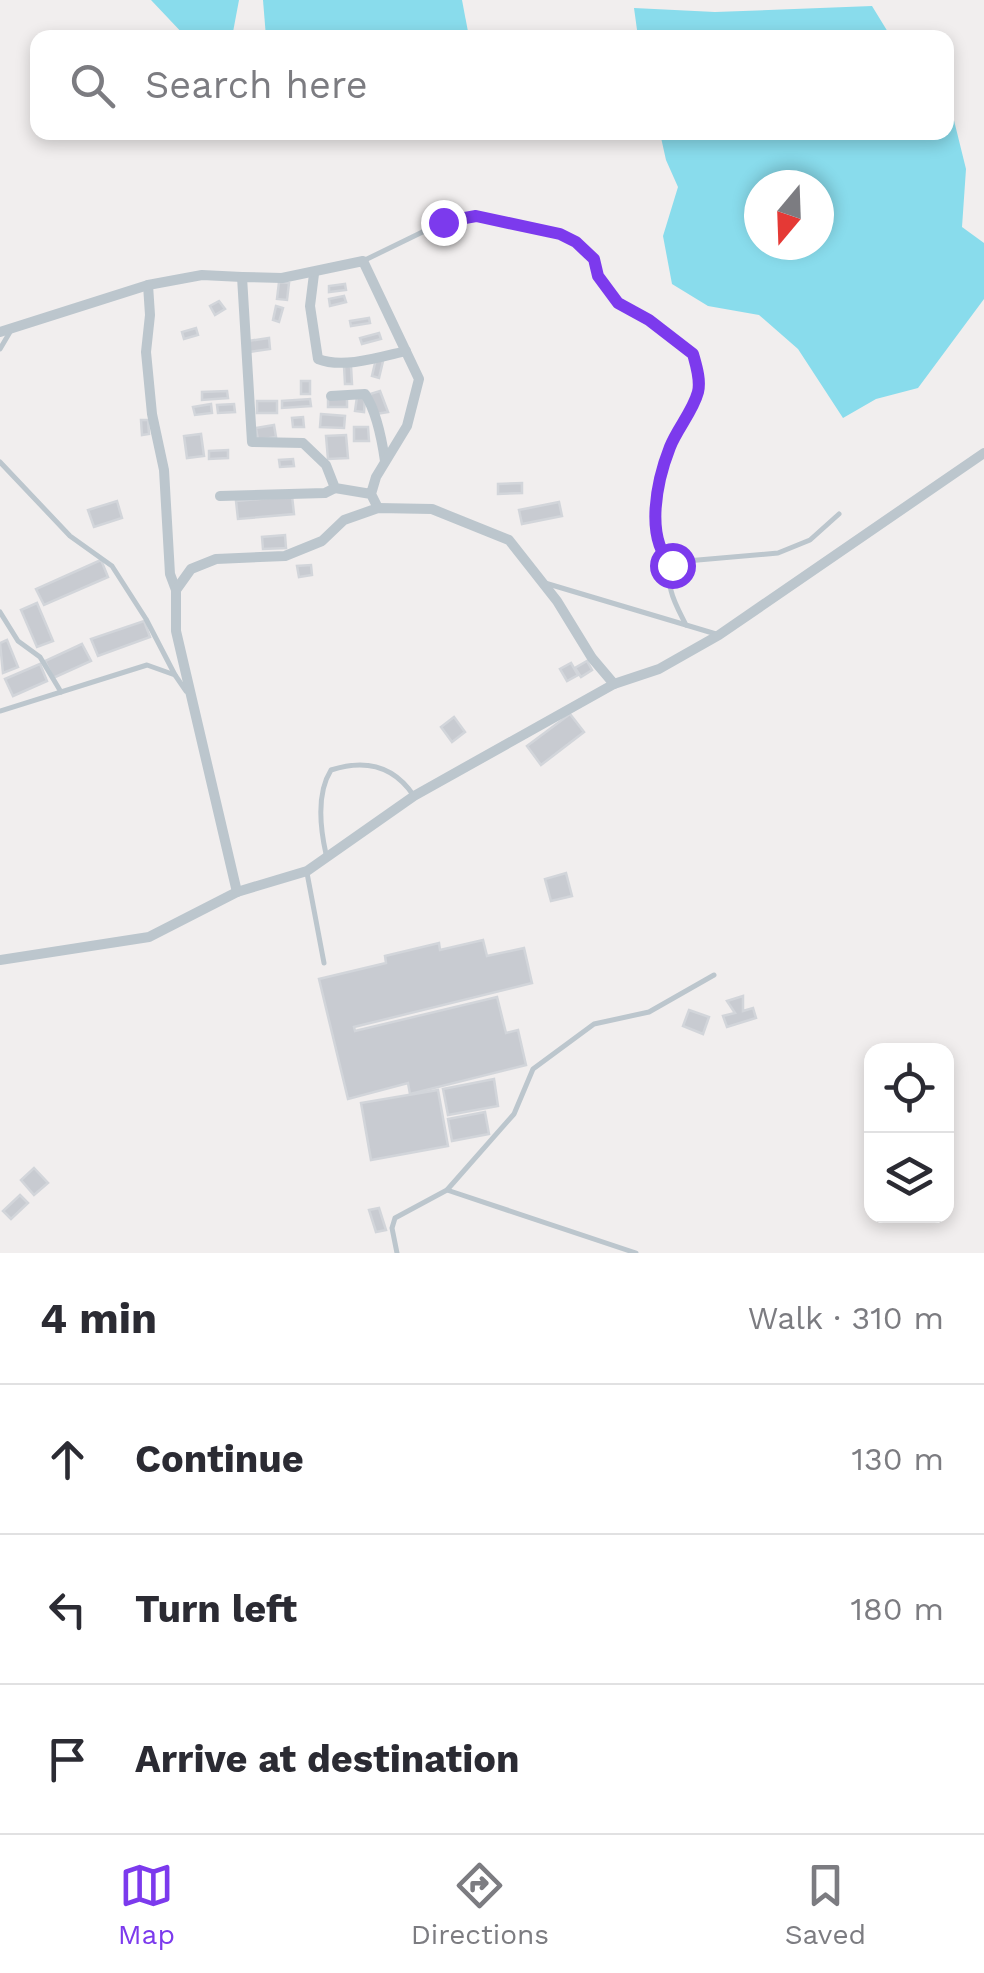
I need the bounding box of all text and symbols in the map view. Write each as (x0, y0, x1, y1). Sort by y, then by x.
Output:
search box (30, 30, 954, 140)
icon: search (65, 58, 120, 113)
text: Search here (145, 63, 368, 107)
north arrow (744, 170, 834, 260)
route end (421, 200, 467, 246)
route start (650, 543, 696, 589)
map controls (864, 1043, 954, 1223)
button: locate (864, 1043, 954, 1133)
button: layers (864, 1133, 954, 1223)
text: 4 min (40, 1294, 157, 1343)
text: Walk · 310 m (748, 1299, 944, 1337)
icon: ahead (40, 1432, 95, 1487)
text: Continue (135, 1437, 304, 1481)
text: 130 m (852, 1440, 944, 1478)
icon: left (40, 1582, 95, 1637)
text: Turn left (135, 1587, 297, 1631)
text: 180 m (850, 1590, 944, 1628)
icon: arrive (40, 1732, 95, 1787)
text: Arrive at destination (135, 1737, 520, 1781)
tab: Map (118, 1858, 175, 1951)
tab: Directions (411, 1858, 549, 1951)
tab: Saved (785, 1858, 866, 1951)

